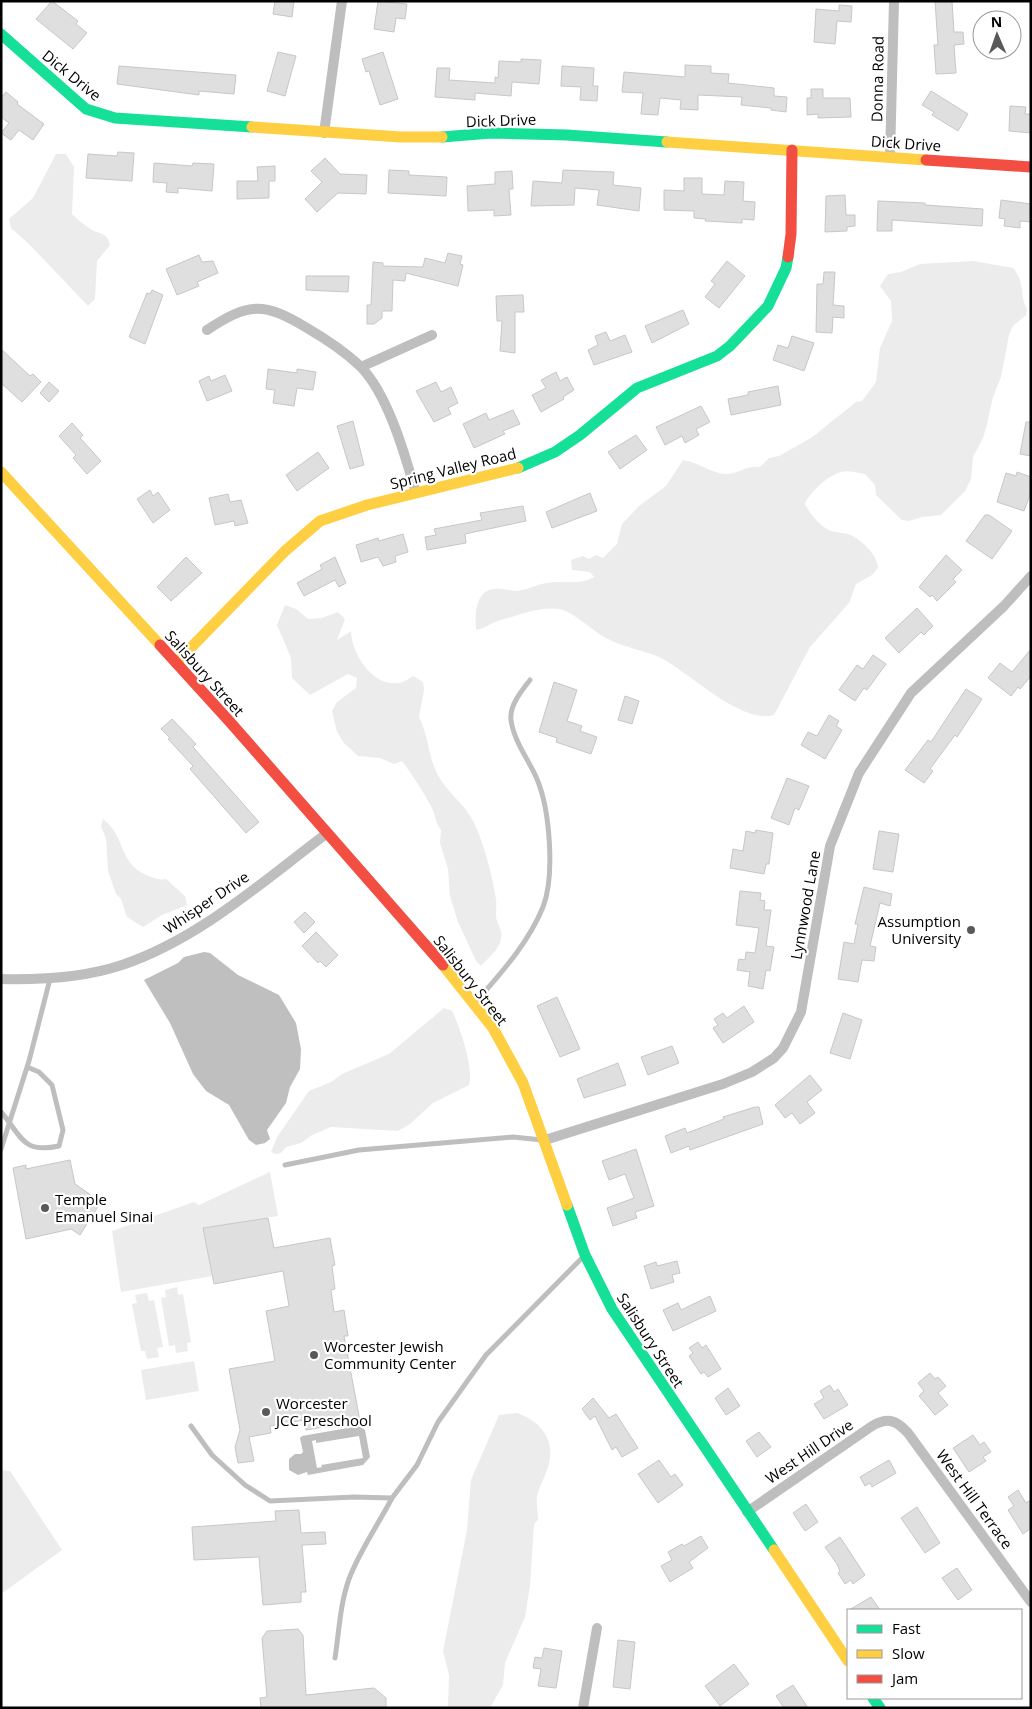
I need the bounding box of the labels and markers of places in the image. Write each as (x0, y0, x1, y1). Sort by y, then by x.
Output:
place label: Assumption University (878, 911, 961, 948)
marker: Assumption University (965, 924, 977, 936)
place label: Temple Emanuel Sinai (55, 1189, 153, 1226)
marker: Temple Emanuel Sinai (39, 1202, 51, 1214)
place label: Worcester Jewish Community Center (324, 1336, 456, 1373)
marker: Worcester Jewish Community Center (308, 1349, 320, 1361)
place label: Worcester JCC Preschool (274, 1393, 372, 1430)
marker: Worcester JCC Preschool (260, 1406, 272, 1418)

